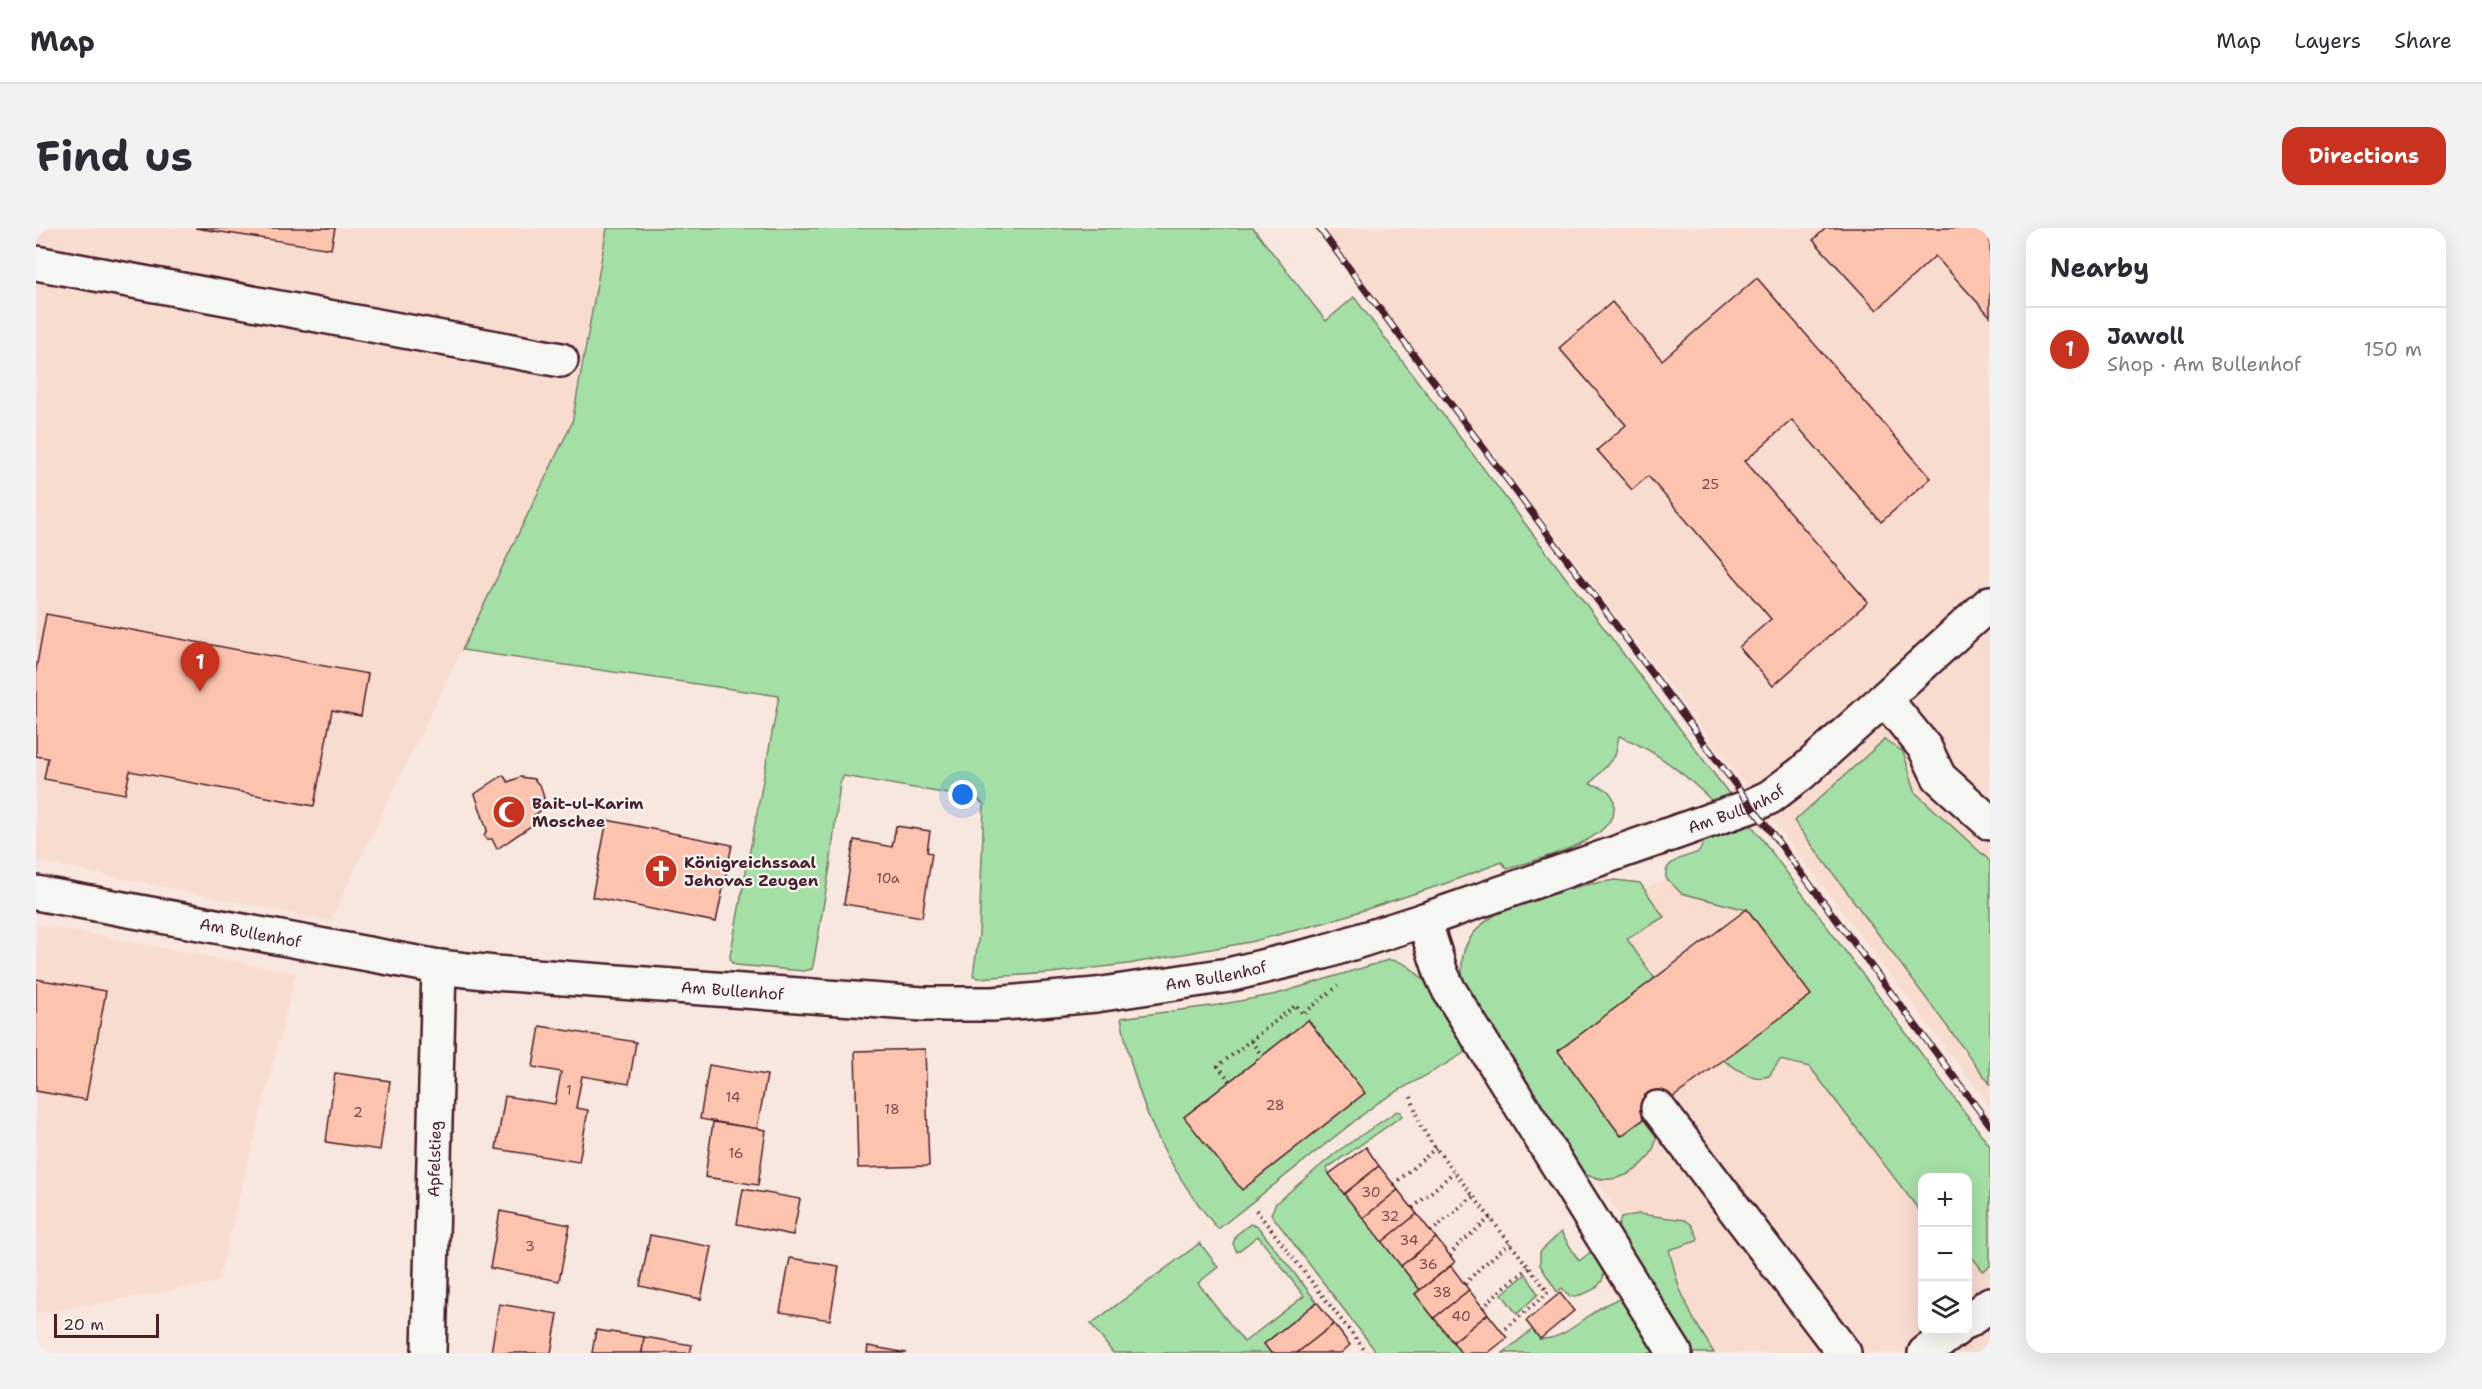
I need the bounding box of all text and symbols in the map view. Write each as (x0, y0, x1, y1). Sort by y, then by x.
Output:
text: Map (30, 22, 95, 60)
text: Map (2216, 27, 2261, 55)
text: Layers (2294, 27, 2361, 55)
text: Share (2394, 27, 2452, 55)
button: Directions (2282, 127, 2446, 185)
text: Find us (36, 128, 193, 184)
text: Nearby (2050, 250, 2149, 285)
text: Jawoll (2107, 322, 2185, 351)
text: 1 (2065, 336, 2074, 362)
text: 150 m (2364, 336, 2422, 362)
text: Shop · Am Bullenhof (2107, 351, 2301, 377)
house number: 25 (1701, 475, 1719, 493)
pin: 1 (180, 642, 220, 692)
street label: Am Bullenhof (1685, 779, 1790, 838)
your location (948, 780, 977, 809)
place label: Bait-ul-Karim Moschee (532, 793, 644, 832)
mosque icon: Bait-ul-Karim Moschee (491, 794, 527, 830)
place label: Königreichssaal Jehovas Zeugen (684, 852, 819, 891)
church icon: Königreichssaal Jehovas Zeugen (643, 853, 679, 889)
house number: 10a (876, 869, 900, 887)
street label: Am Bullenhof (198, 913, 304, 952)
street label: Am Bullenhof (1164, 955, 1270, 995)
street label: Am Bullenhof (680, 976, 786, 1004)
house number: 1 (566, 1081, 572, 1099)
house number: 14 (725, 1088, 741, 1106)
house number: 28 (1265, 1096, 1285, 1114)
house number: 18 (884, 1100, 900, 1118)
house number: 2 (353, 1103, 363, 1121)
street label: Apfelstieg (423, 1120, 446, 1198)
house number: 16 (728, 1144, 744, 1162)
map controls (1918, 1173, 1972, 1335)
button: + (1918, 1173, 1972, 1227)
house number: 30 (1361, 1183, 1381, 1201)
house number: 32 (1381, 1207, 1399, 1225)
button: − (1918, 1227, 1972, 1281)
house number: 34 (1399, 1231, 1419, 1249)
house number: 3 (525, 1237, 535, 1255)
house number: 36 (1418, 1255, 1438, 1273)
button: layers (1918, 1281, 1972, 1335)
house number: 38 (1432, 1283, 1452, 1301)
house number: 40 (1451, 1307, 1471, 1325)
scale bar (54, 1311, 159, 1338)
text: 20 m (63, 1314, 104, 1335)

